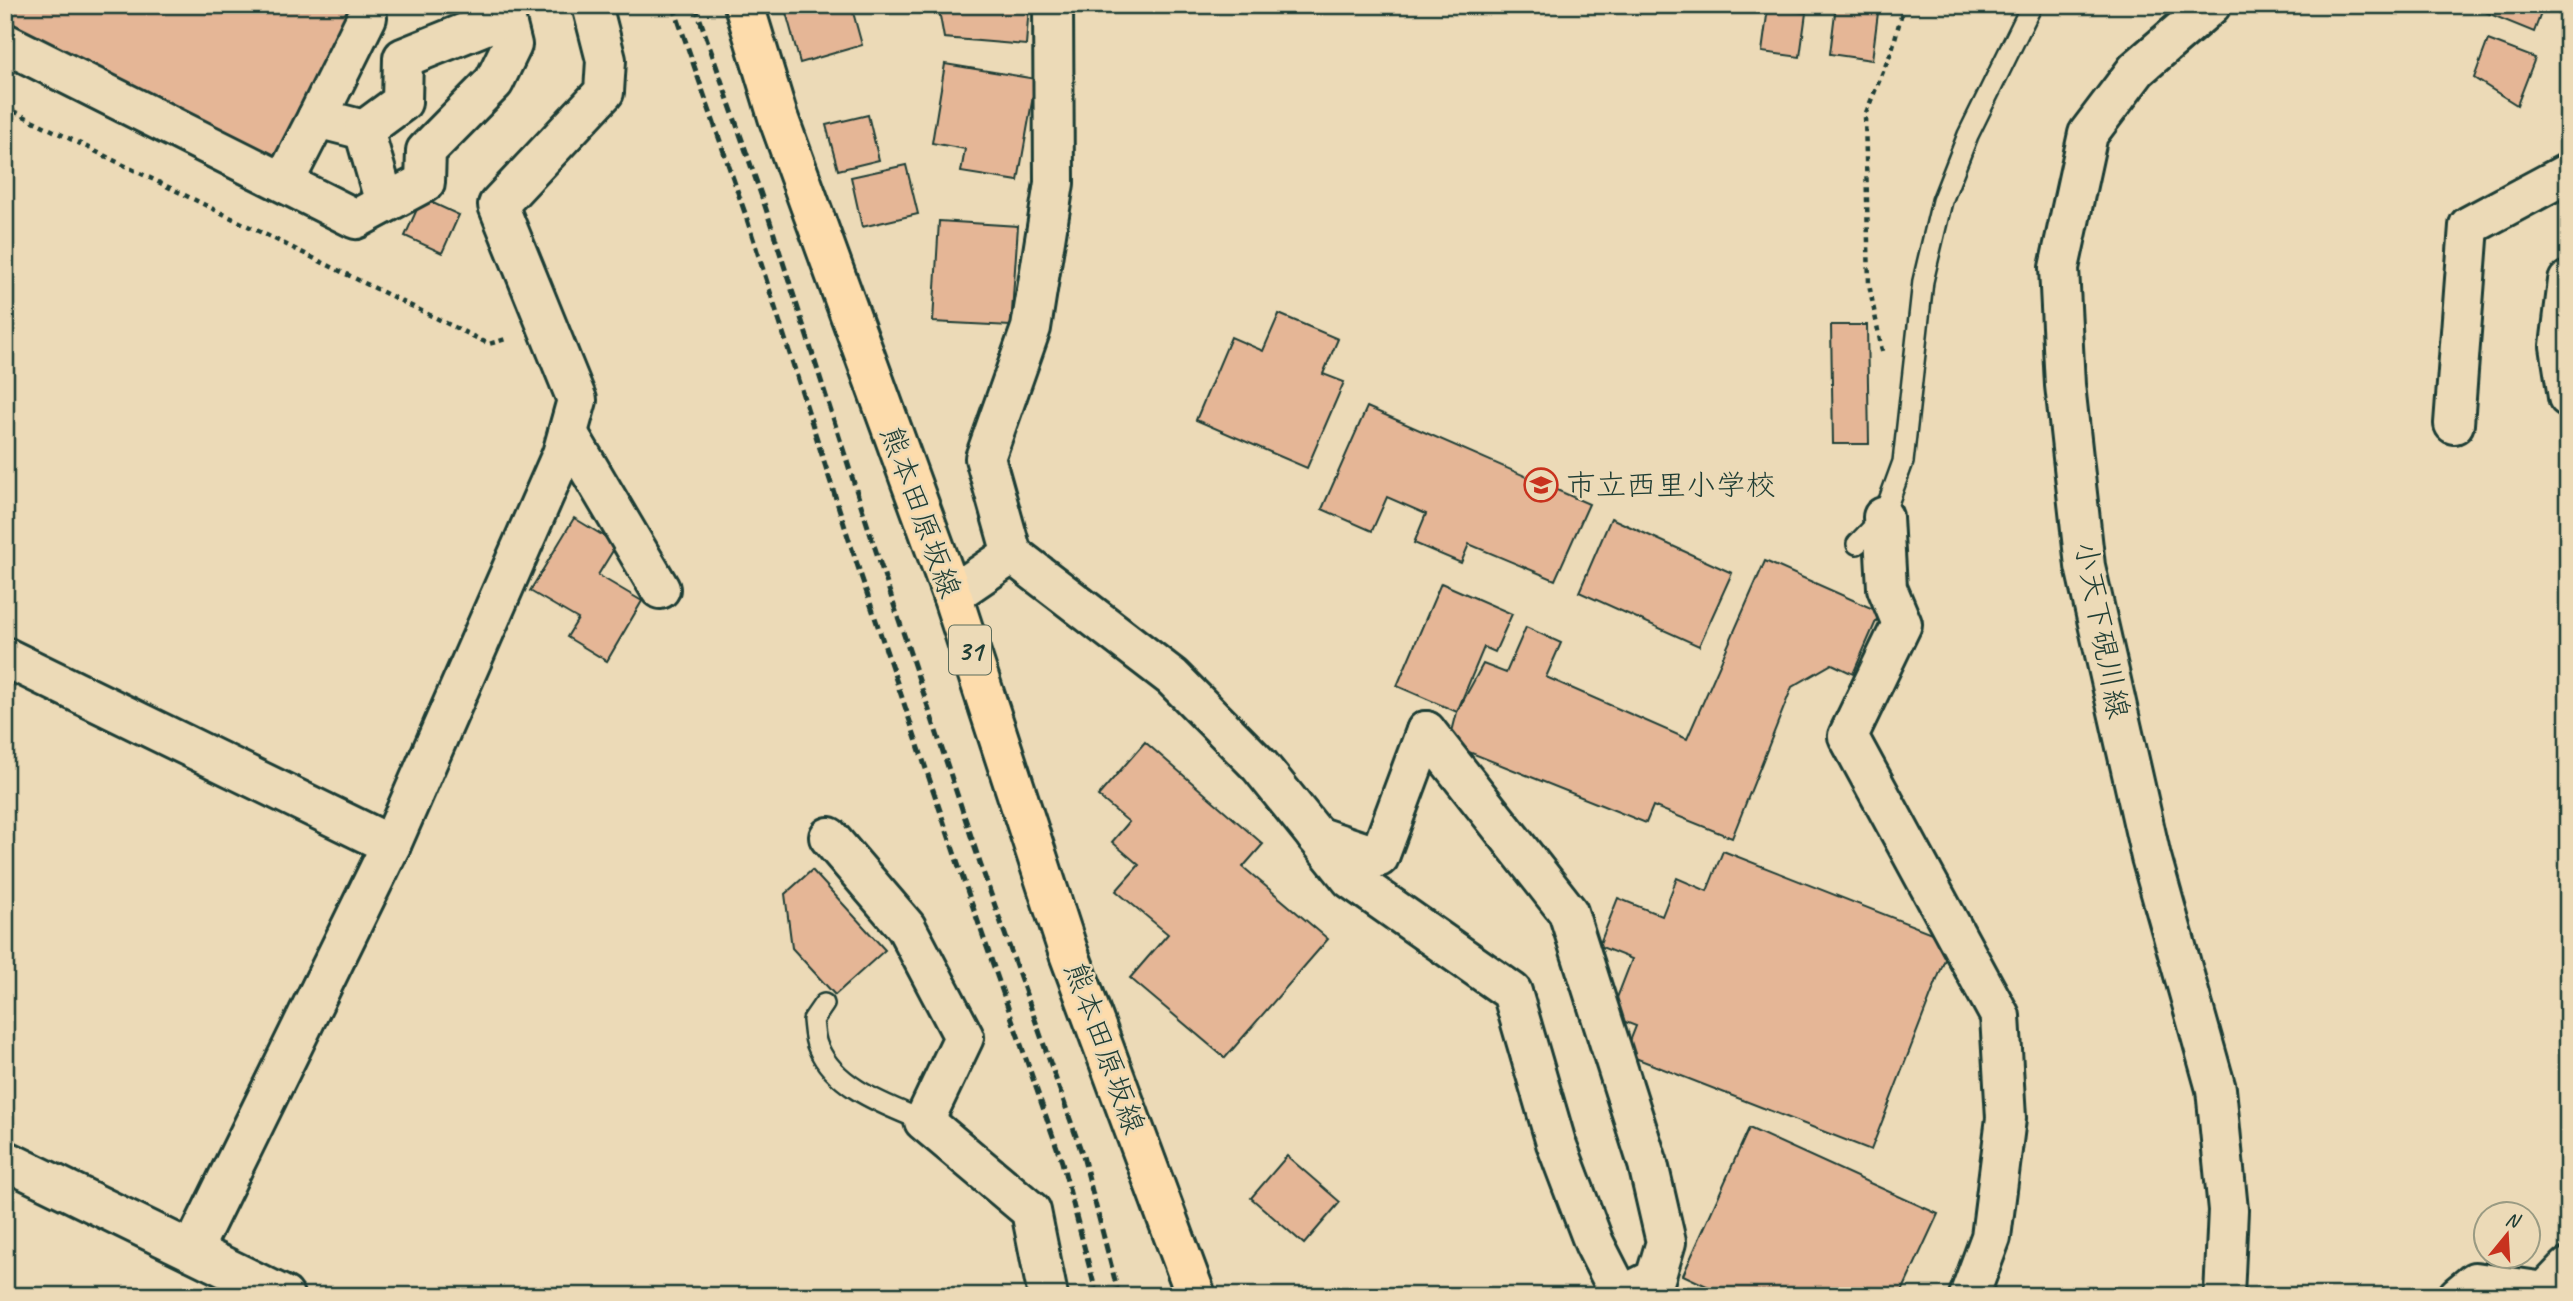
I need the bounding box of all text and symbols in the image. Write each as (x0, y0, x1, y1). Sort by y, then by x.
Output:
street label: 熊本田原坂線 (872, 421, 970, 603)
school or university icon: 市立西里小学校 (1522, 466, 1560, 504)
place label: 市立西里小学校 (1566, 466, 1776, 504)
street label: 小天下硯川線 (2066, 538, 2138, 722)
road number: 31 (949, 626, 991, 674)
street label: 熊本田原坂線 (1056, 957, 1154, 1139)
north arrow (2472, 1200, 2542, 1270)
text: N (2503, 1207, 2524, 1234)

